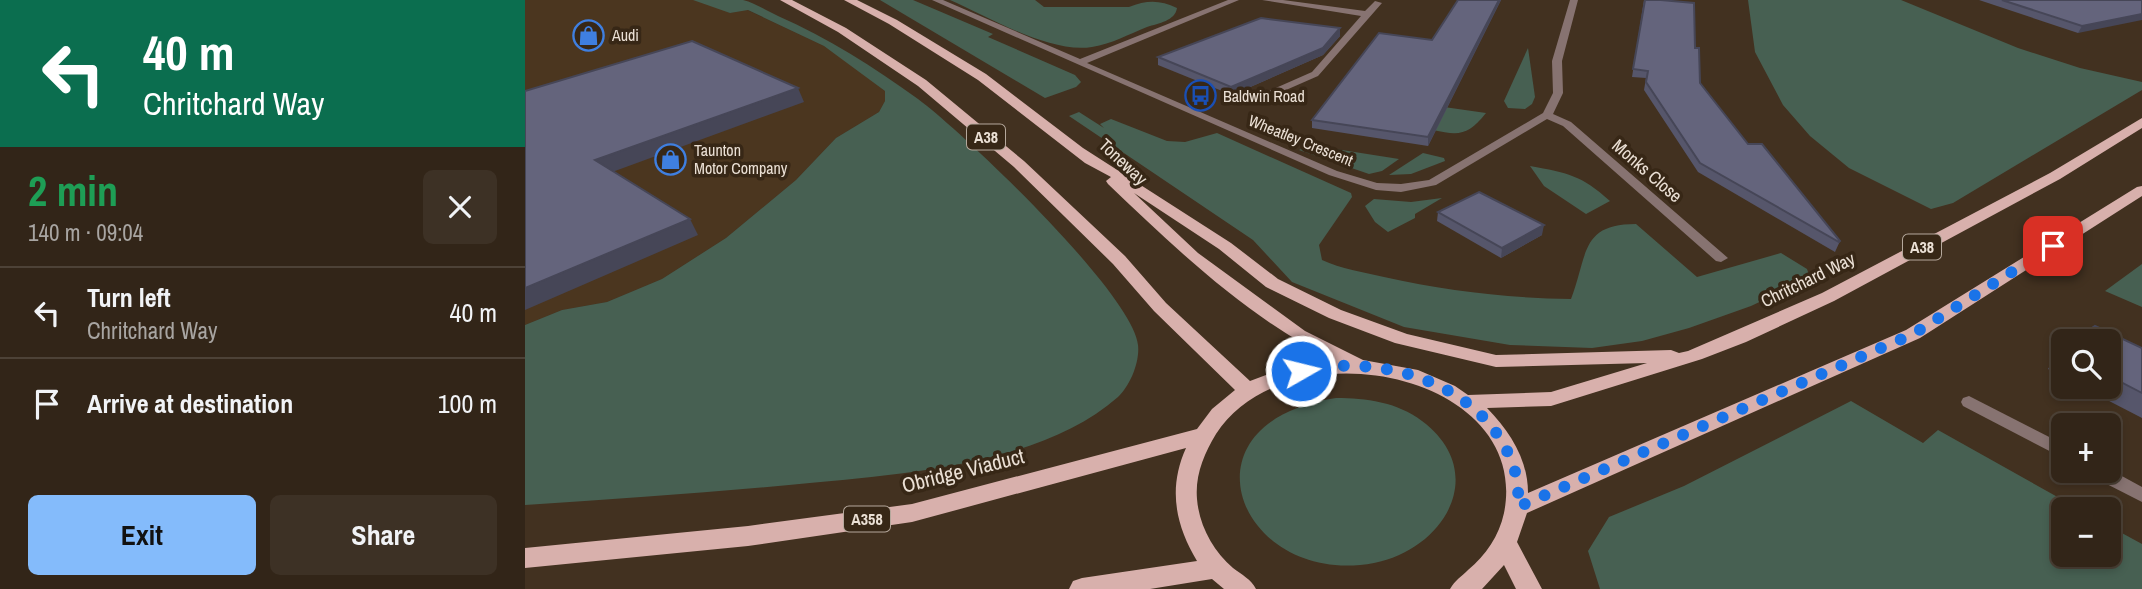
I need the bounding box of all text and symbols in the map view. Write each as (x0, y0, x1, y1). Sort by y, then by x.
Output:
shop icon: Audi (572, 18, 606, 52)
text: 40 m (143, 19, 235, 85)
place label: Audi (611, 24, 639, 46)
icon: left (28, 28, 119, 119)
bus stop icon: Baldwin Road (1183, 79, 1217, 113)
text: Chritchard Way (143, 82, 324, 125)
place label: Baldwin Road (1223, 85, 1305, 107)
street label: Wheatley Crescent (1245, 109, 1357, 171)
road number: A38 (967, 125, 1005, 150)
street label: Toneway (1094, 133, 1154, 191)
street label: Monks Close (1607, 133, 1688, 208)
place label: Taunton Motor Company (694, 139, 788, 179)
shop icon: Taunton Motor Company (654, 142, 688, 176)
text: 2 min (28, 163, 118, 219)
button: close (423, 170, 497, 244)
pin (2023, 216, 2083, 276)
text: 140 m · 09:04 (28, 217, 143, 248)
icon: arrive (2034, 227, 2072, 265)
road number: A38 (1903, 234, 1941, 260)
street label: Chritchard Way (1756, 246, 1860, 313)
text: Turn left (87, 280, 171, 315)
icon: left (28, 294, 66, 332)
text: 40 m (450, 295, 497, 330)
text: Chritchard Way (87, 315, 217, 346)
map controls (2051, 329, 2121, 567)
button: search (2051, 329, 2121, 399)
position arrow (1264, 334, 1338, 408)
icon: arrive (28, 385, 66, 423)
text: Arrive at destination (87, 386, 293, 421)
text: 100 m (438, 386, 497, 421)
button: + (2051, 413, 2121, 483)
street label: Obridge Viaduct (899, 441, 1027, 500)
button: Exit (28, 495, 256, 575)
button: Share (270, 495, 497, 575)
button: − (2051, 497, 2121, 567)
road number: A358 (844, 506, 890, 532)

